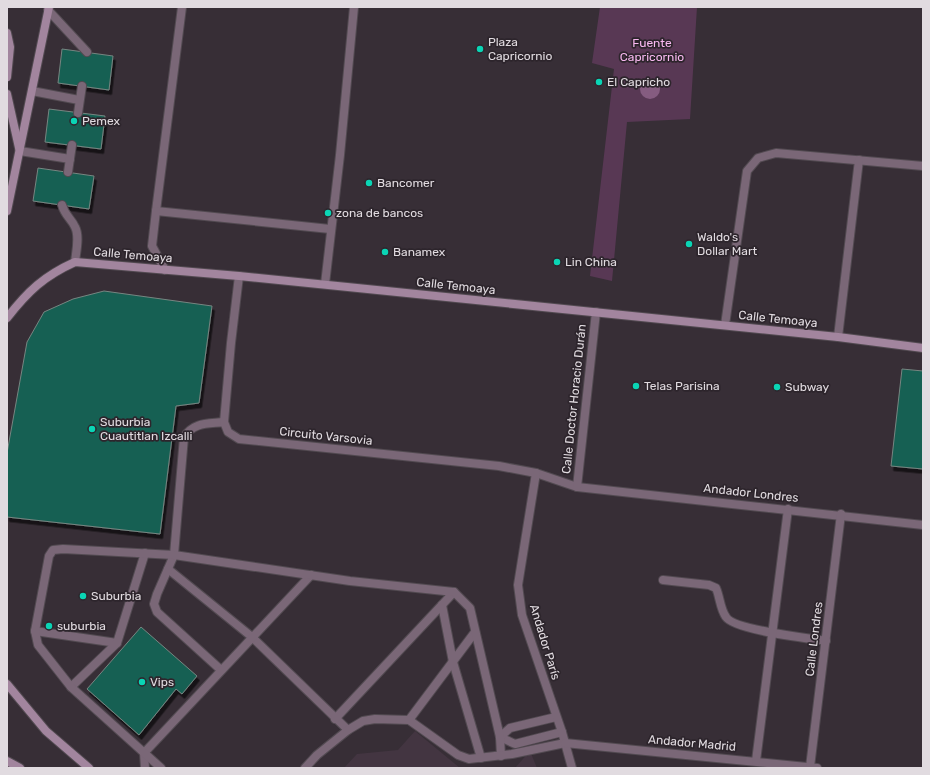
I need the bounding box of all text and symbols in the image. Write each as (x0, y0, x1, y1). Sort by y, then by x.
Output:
place label: Plaza Capricornio (488, 35, 552, 63)
park label: Fuente Capricornio (620, 36, 684, 64)
marker: Plaza Capricornio (475, 44, 485, 54)
place label: El Capricho (607, 75, 670, 89)
marker: El Capricho (594, 77, 604, 87)
place label: Pemex (82, 114, 121, 128)
marker: Pemex (69, 116, 79, 126)
place label: Bancomer (377, 176, 435, 190)
marker: Bancomer (364, 178, 374, 188)
place label: zona de bancos (336, 206, 423, 220)
marker: zona de bancos (323, 208, 333, 218)
place label: Waldo's Dollar Mart (697, 230, 758, 258)
marker: Waldo's Dollar Mart (684, 239, 694, 249)
street label: Calle Temoaya (93, 245, 173, 265)
place label: Banamex (393, 245, 446, 259)
marker: Banamex (380, 247, 390, 257)
place label: Lin China (565, 255, 617, 269)
marker: Lin China (552, 257, 562, 267)
street label: Calle Temoaya (416, 275, 496, 297)
street label: Calle Temoaya (738, 308, 818, 330)
street label: Calle Doctor Horacio Durán (559, 323, 589, 475)
place label: Telas Parisina (644, 379, 720, 393)
place label: Subway (785, 380, 830, 394)
marker: Telas Parisina (631, 381, 641, 391)
marker: Subway (772, 382, 782, 392)
place label: Suburbia Cuautitlan Izcalli (100, 415, 192, 443)
marker: Suburbia Cuautitlan Izcalli (87, 424, 97, 434)
street label: Circuito Varsovia (279, 424, 373, 448)
street label: Andador Londres (703, 481, 799, 505)
place label: Suburbia (91, 589, 141, 603)
marker: Suburbia (78, 591, 88, 601)
street label: Calle Londres (802, 601, 826, 677)
street label: Andador París (527, 603, 563, 681)
place label: suburbia (57, 619, 106, 633)
marker: suburbia (44, 621, 54, 631)
place label: Vips (150, 675, 174, 689)
marker: Vips (137, 677, 147, 687)
street label: Andador Madrid (647, 732, 737, 754)

